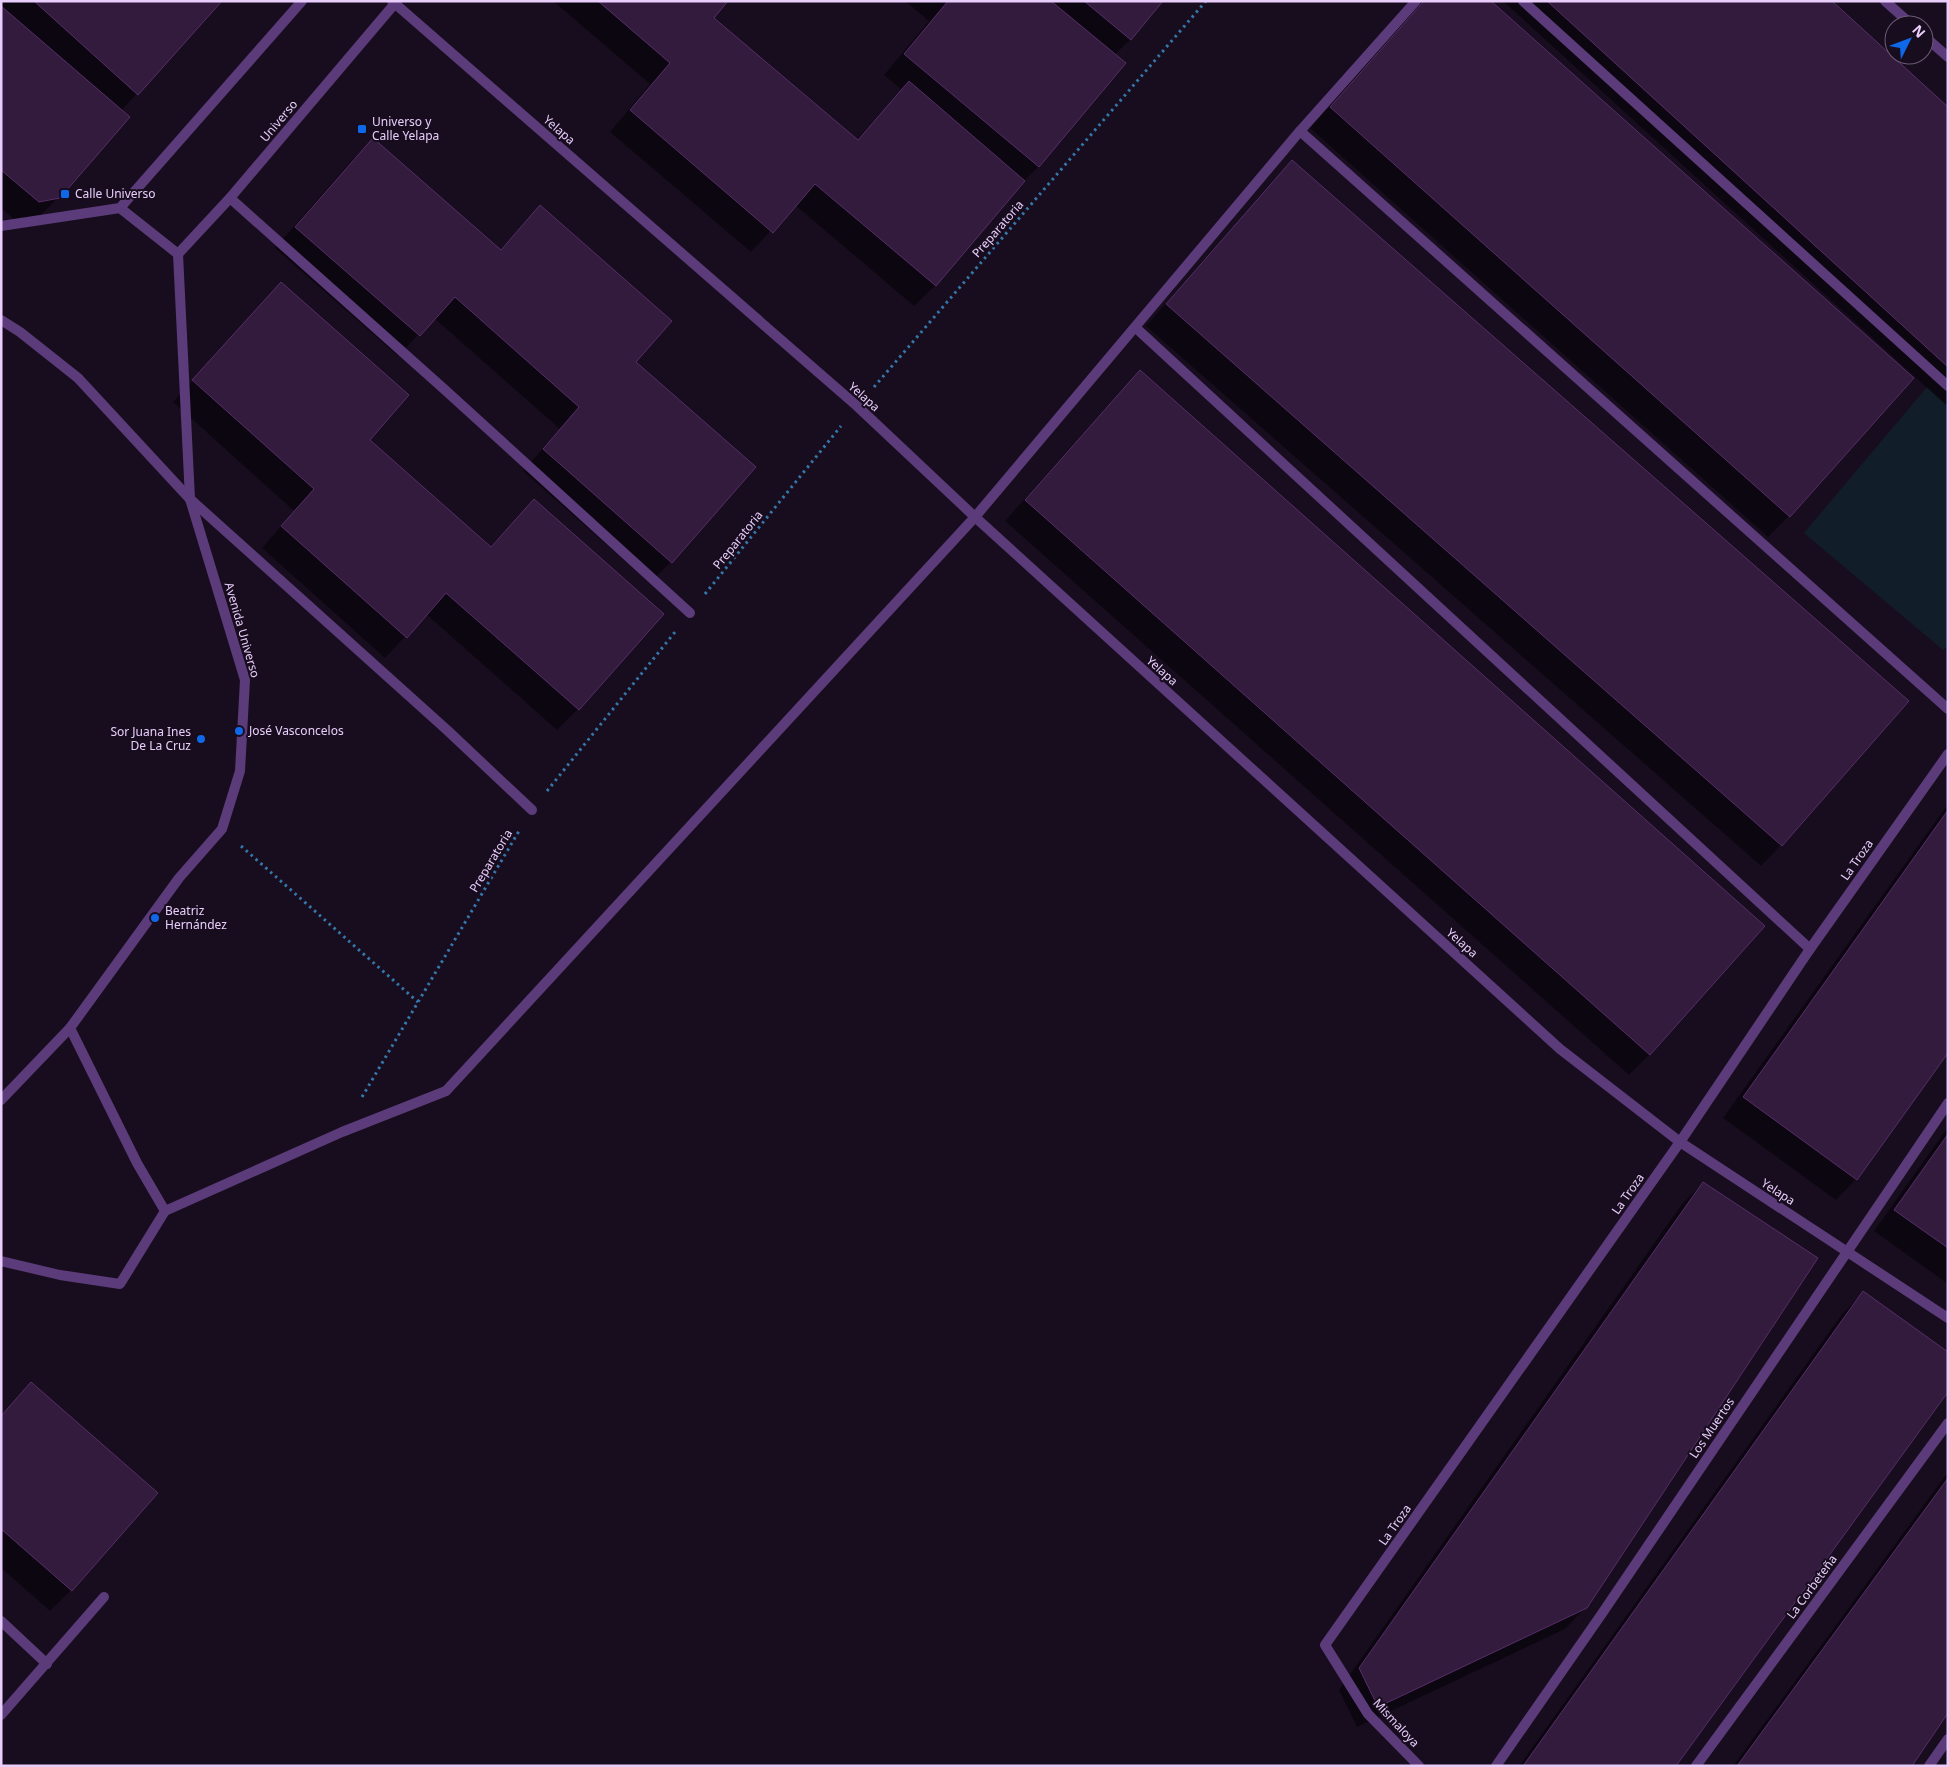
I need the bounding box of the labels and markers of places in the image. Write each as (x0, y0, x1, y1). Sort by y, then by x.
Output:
place label: Universo y Calle Yelapa (372, 113, 439, 144)
marker: Universo y Calle Yelapa (356, 123, 368, 135)
place label: Calle Universo (75, 185, 156, 202)
marker: Calle Universo (59, 188, 71, 200)
place label: José Vasconcelos (248, 722, 344, 739)
place label: Sor Juana Ines De La Cruz (110, 723, 191, 754)
marker: José Vasconcelos (233, 725, 245, 737)
marker: Sor Juana Ines De La Cruz (195, 733, 207, 745)
place label: Beatriz Hernández (165, 902, 227, 933)
marker: Beatriz Hernández (149, 912, 161, 924)

